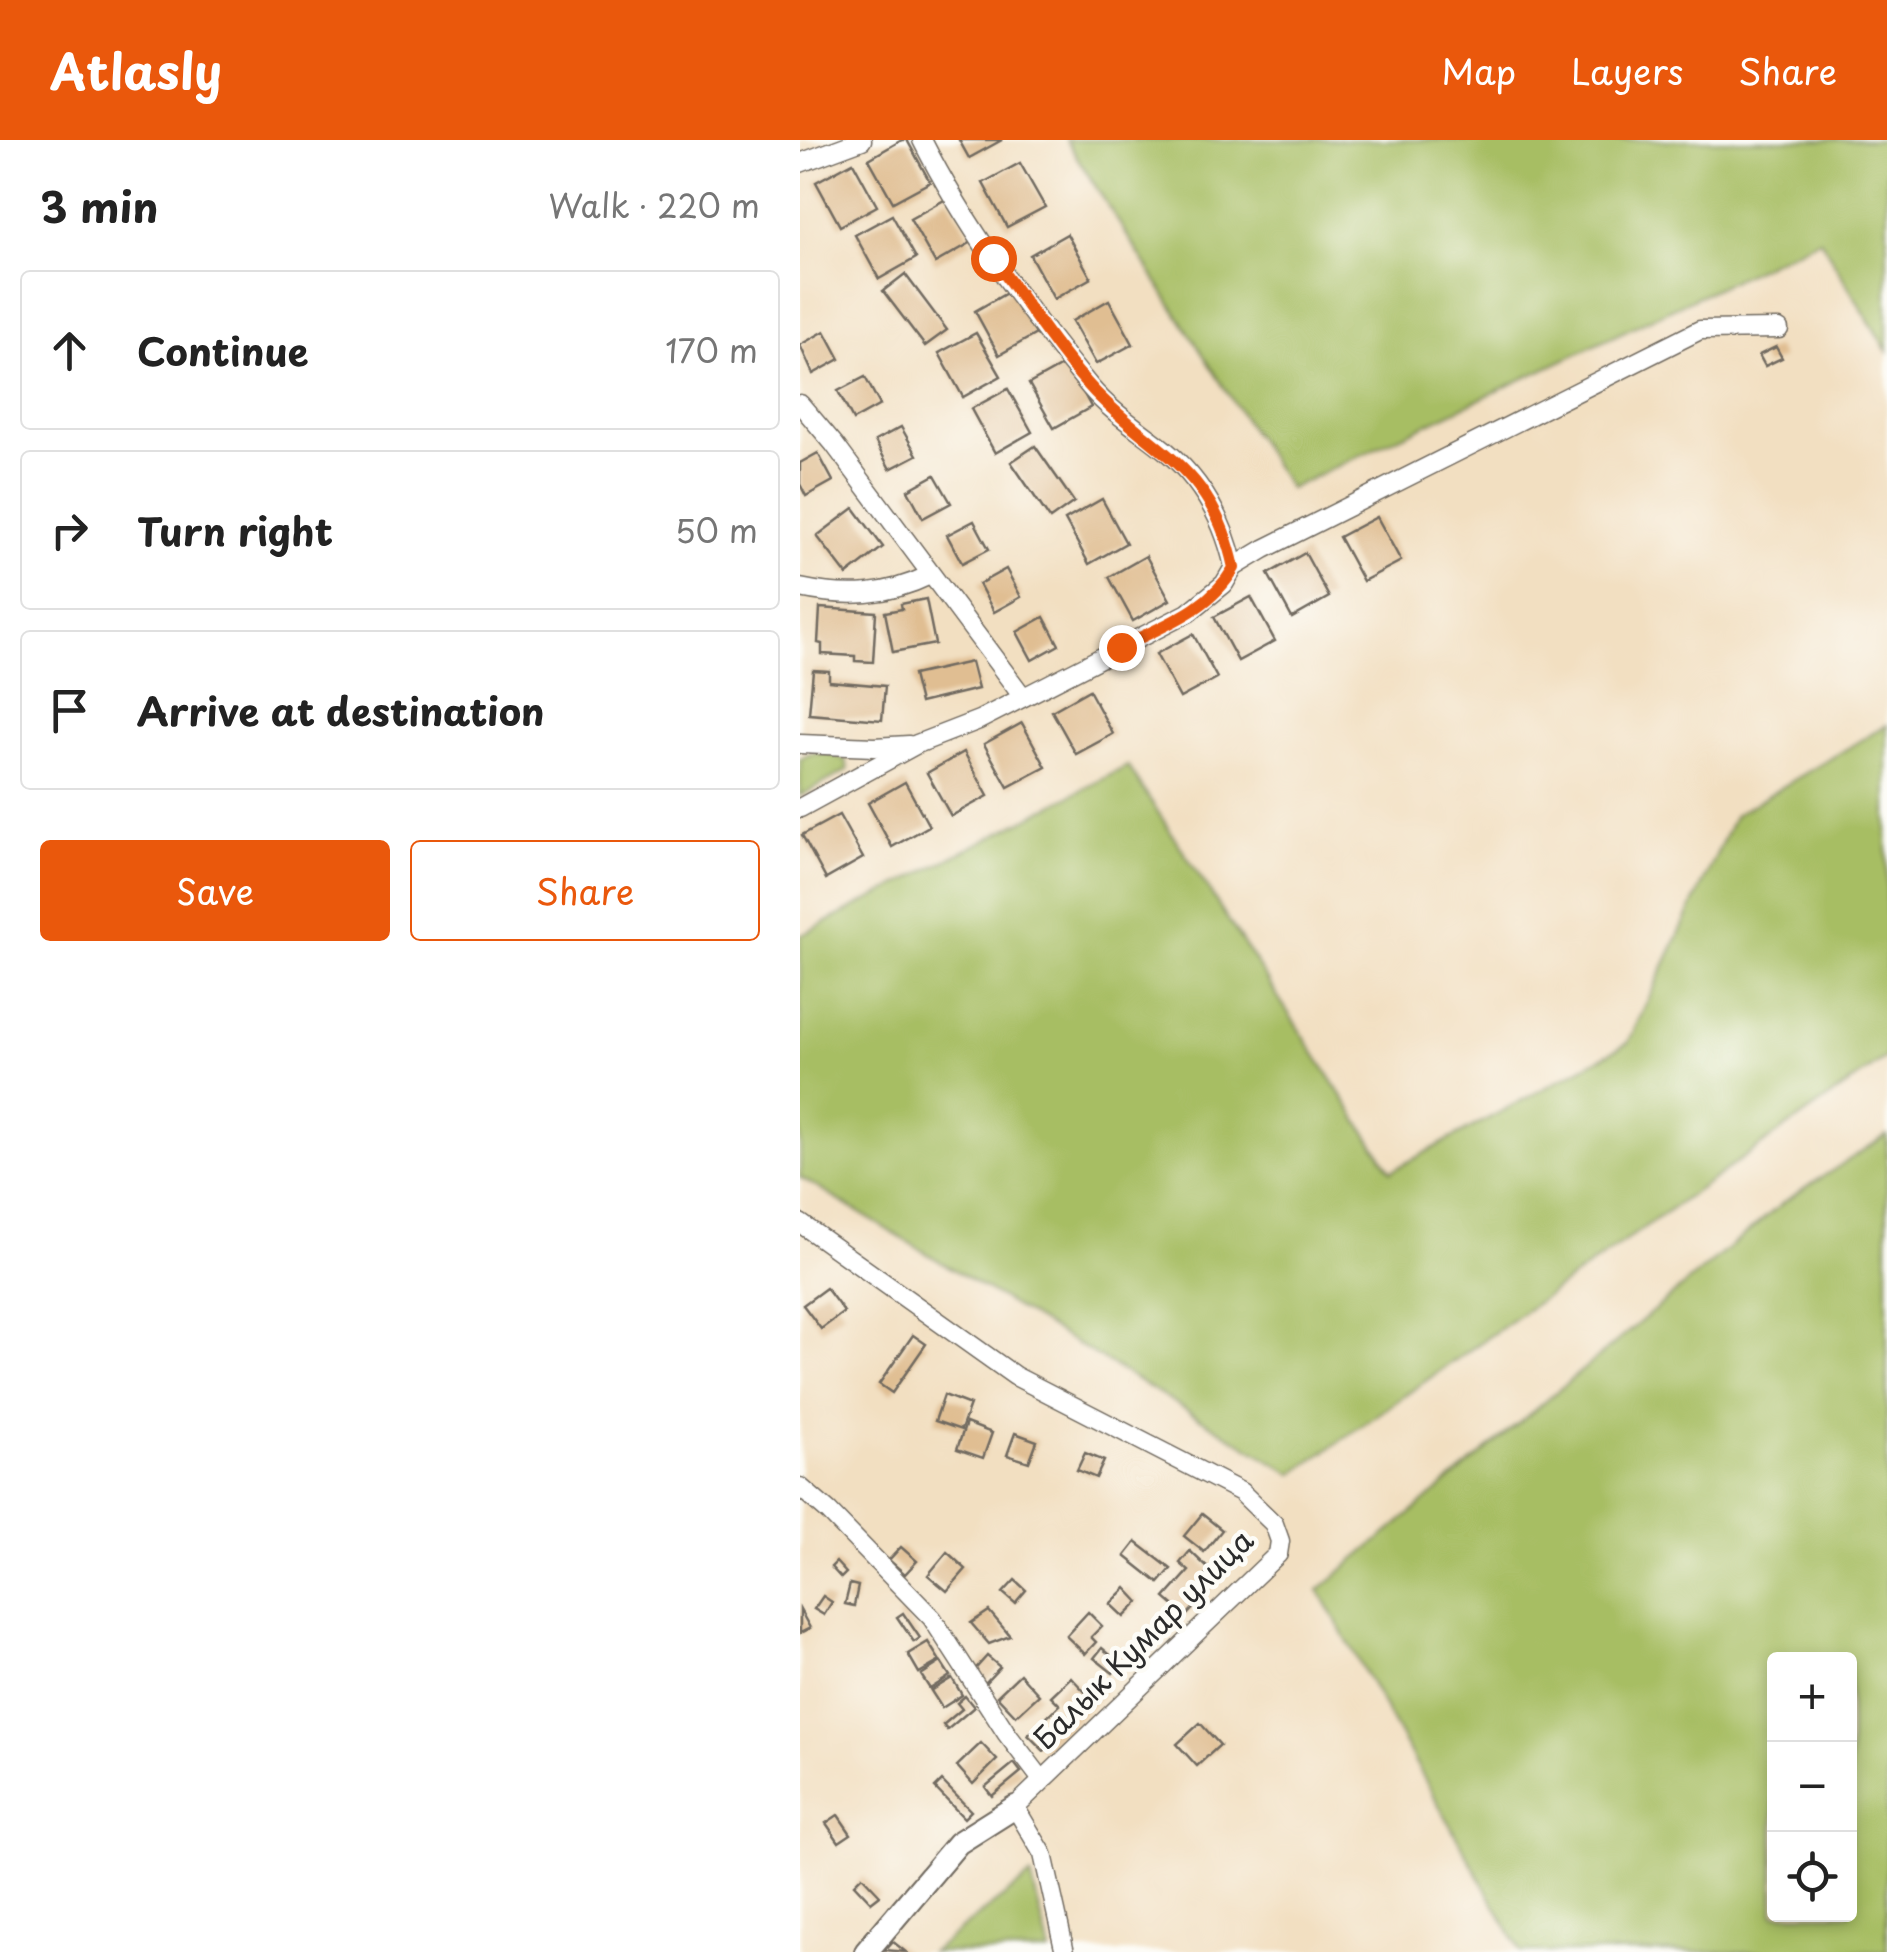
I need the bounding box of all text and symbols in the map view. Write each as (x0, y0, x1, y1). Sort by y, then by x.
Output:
text: Atlasly (50, 34, 222, 106)
text: Map (1441, 44, 1516, 97)
text: Layers (1571, 44, 1683, 97)
text: Share (1738, 44, 1837, 97)
text: 3 min (40, 174, 158, 237)
text: Walk · 220 m (548, 181, 760, 229)
route start (971, 236, 1017, 282)
text: Continue (137, 322, 308, 379)
icon: ahead (42, 323, 97, 378)
text: 170 m (665, 326, 758, 374)
text: Turn right (137, 502, 333, 559)
icon: right (42, 503, 97, 558)
text: 50 m (675, 506, 758, 554)
route end (1099, 625, 1145, 671)
text: Arrive at destination (137, 682, 545, 739)
icon: arrive (42, 683, 97, 738)
button: Save (40, 840, 390, 941)
button: Share (410, 840, 760, 941)
street label: Балык Кумар улица (1022, 1518, 1263, 1759)
map controls (1767, 1652, 1857, 1922)
button: + (1767, 1652, 1857, 1742)
button: − (1767, 1742, 1857, 1832)
button: locate (1767, 1832, 1857, 1922)

